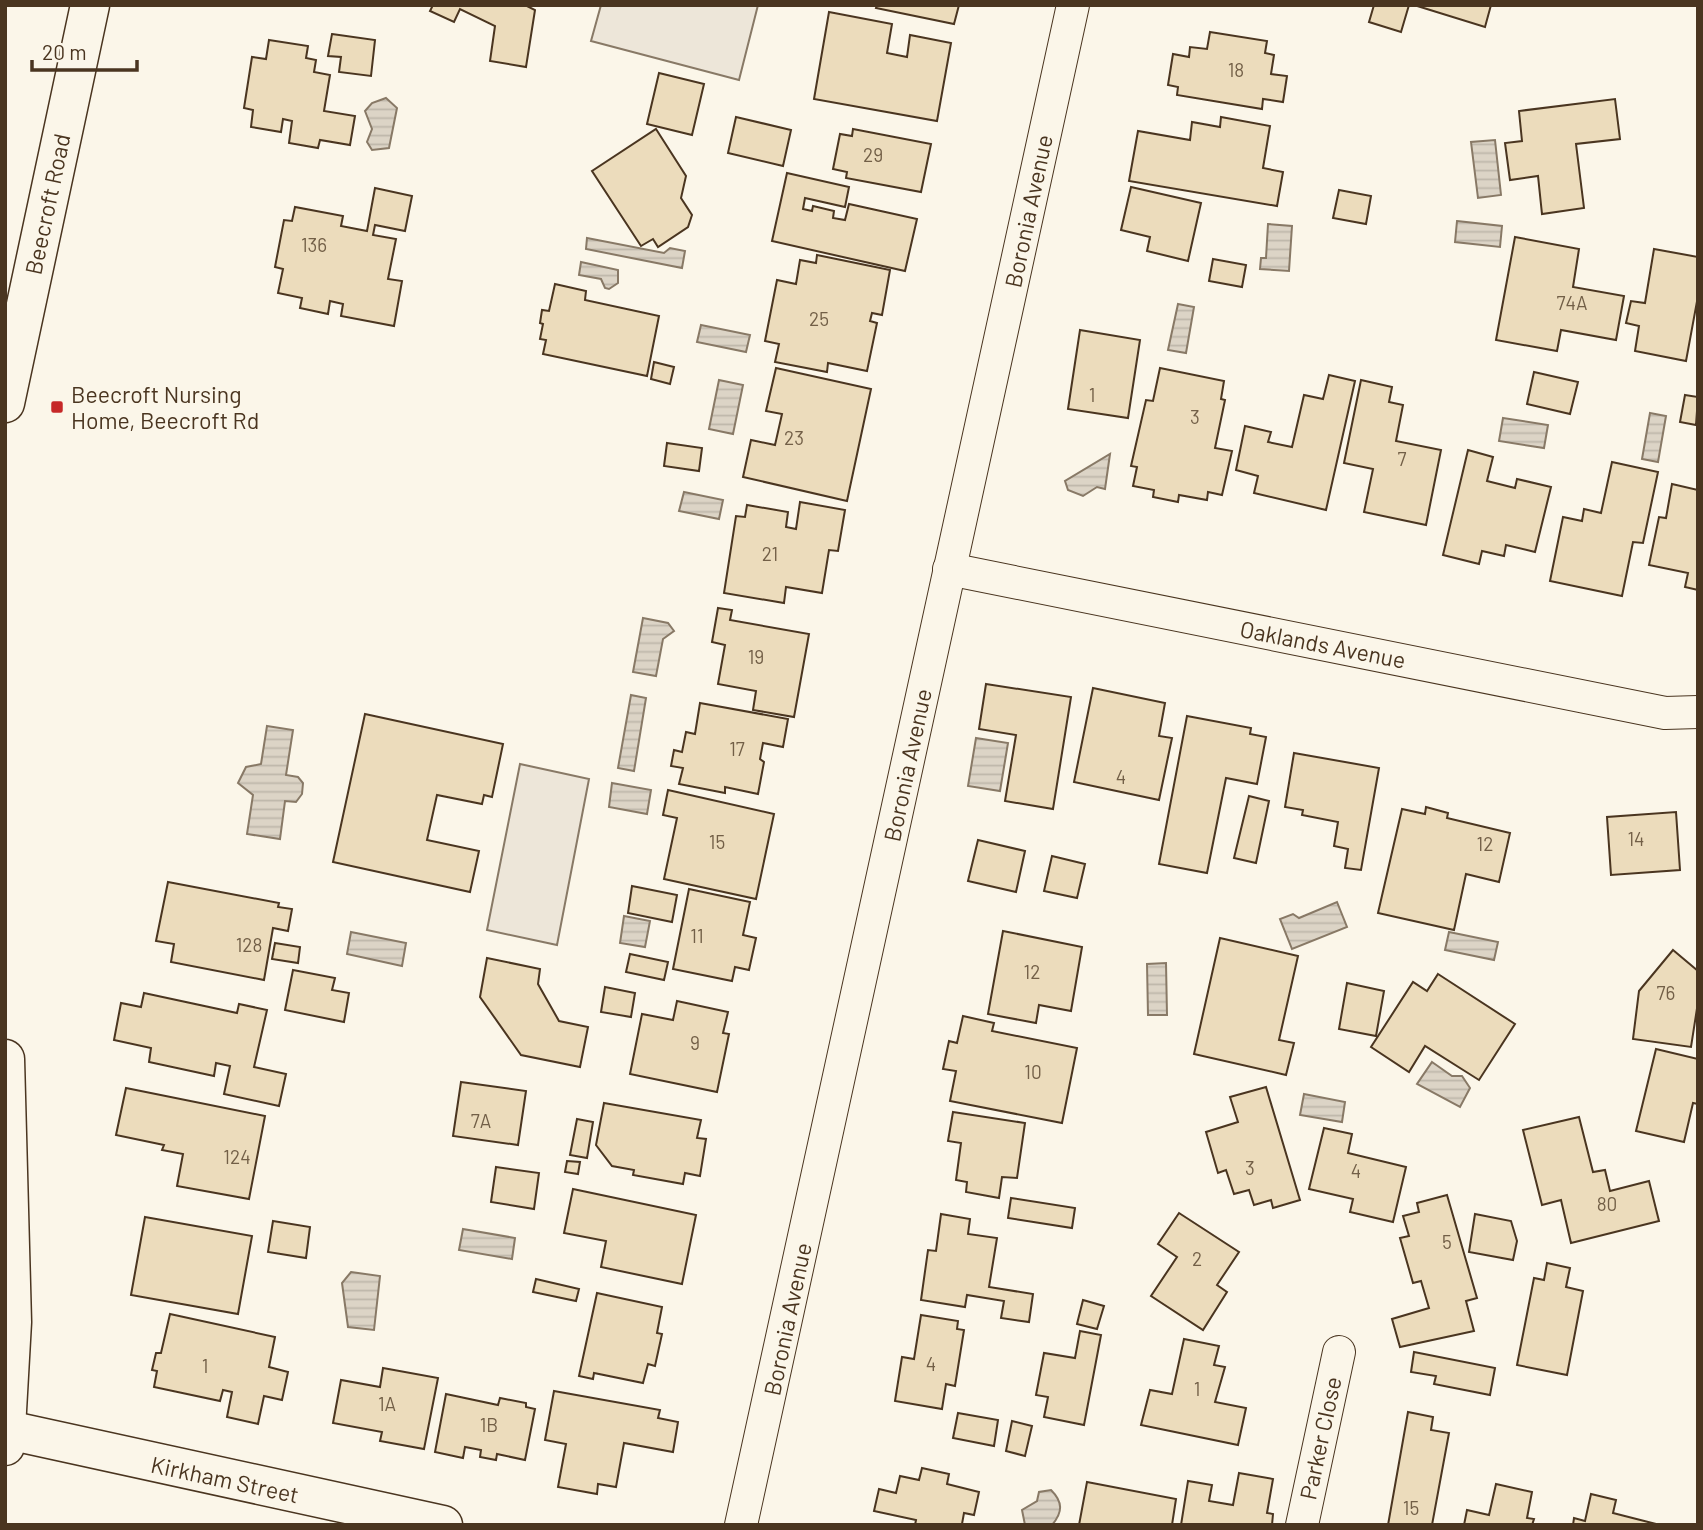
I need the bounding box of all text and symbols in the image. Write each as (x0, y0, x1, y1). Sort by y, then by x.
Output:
scale bar (32, 28, 136, 72)
text: 20 m (42, 39, 87, 64)
house number: 18 (1228, 58, 1244, 81)
street label: Beecroft Road (18, 131, 76, 277)
street label: Boronia Avenue (998, 132, 1058, 290)
house number: 29 (863, 143, 883, 166)
house number: 136 (301, 233, 327, 256)
house number: 74A (1557, 291, 1588, 314)
house number: 25 (809, 307, 829, 330)
place label: Beecroft Nursing Home, Beecroft Rd (71, 380, 259, 434)
house number: 1 (1089, 383, 1095, 406)
marker: Beecroft Nursing Home, Beecroft Rd (49, 399, 65, 415)
house number: 3 (1190, 405, 1200, 428)
house number: 23 (784, 426, 804, 449)
house number: 7 (1398, 447, 1407, 470)
house number: 21 (762, 542, 778, 565)
street label: Oaklands Avenue (1238, 614, 1408, 674)
house number: 19 (748, 645, 764, 668)
street label: Boronia Avenue (877, 686, 937, 844)
house number: 17 (729, 737, 745, 760)
house number: 4 (1116, 765, 1126, 788)
house number: 14 (1627, 827, 1645, 850)
house number: 15 (709, 830, 725, 853)
house number: 12 (1477, 832, 1493, 855)
house number: 11 (690, 924, 704, 947)
house number: 128 (236, 933, 262, 956)
house number: 12 (1024, 960, 1040, 983)
house number: 76 (1657, 981, 1675, 1004)
house number: 9 (690, 1031, 700, 1054)
house number: 10 (1024, 1060, 1042, 1083)
house number: 7A (471, 1109, 491, 1132)
house number: 124 (223, 1145, 251, 1168)
house number: 3 (1245, 1156, 1255, 1179)
house number: 4 (1351, 1159, 1361, 1182)
house number: 80 (1597, 1192, 1617, 1215)
house number: 5 (1442, 1230, 1452, 1253)
street label: Boronia Avenue (757, 1240, 817, 1398)
house number: 2 (1192, 1247, 1202, 1270)
house number: 4 (926, 1352, 936, 1375)
house number: 1 (202, 1354, 208, 1377)
street label: Parker Close (1293, 1374, 1347, 1502)
house number: 1 (1194, 1377, 1200, 1400)
house number: 1A (378, 1392, 396, 1415)
house number: 1B (480, 1413, 498, 1436)
street label: Kirkham Street (149, 1450, 301, 1508)
house number: 15 (1403, 1496, 1419, 1519)

